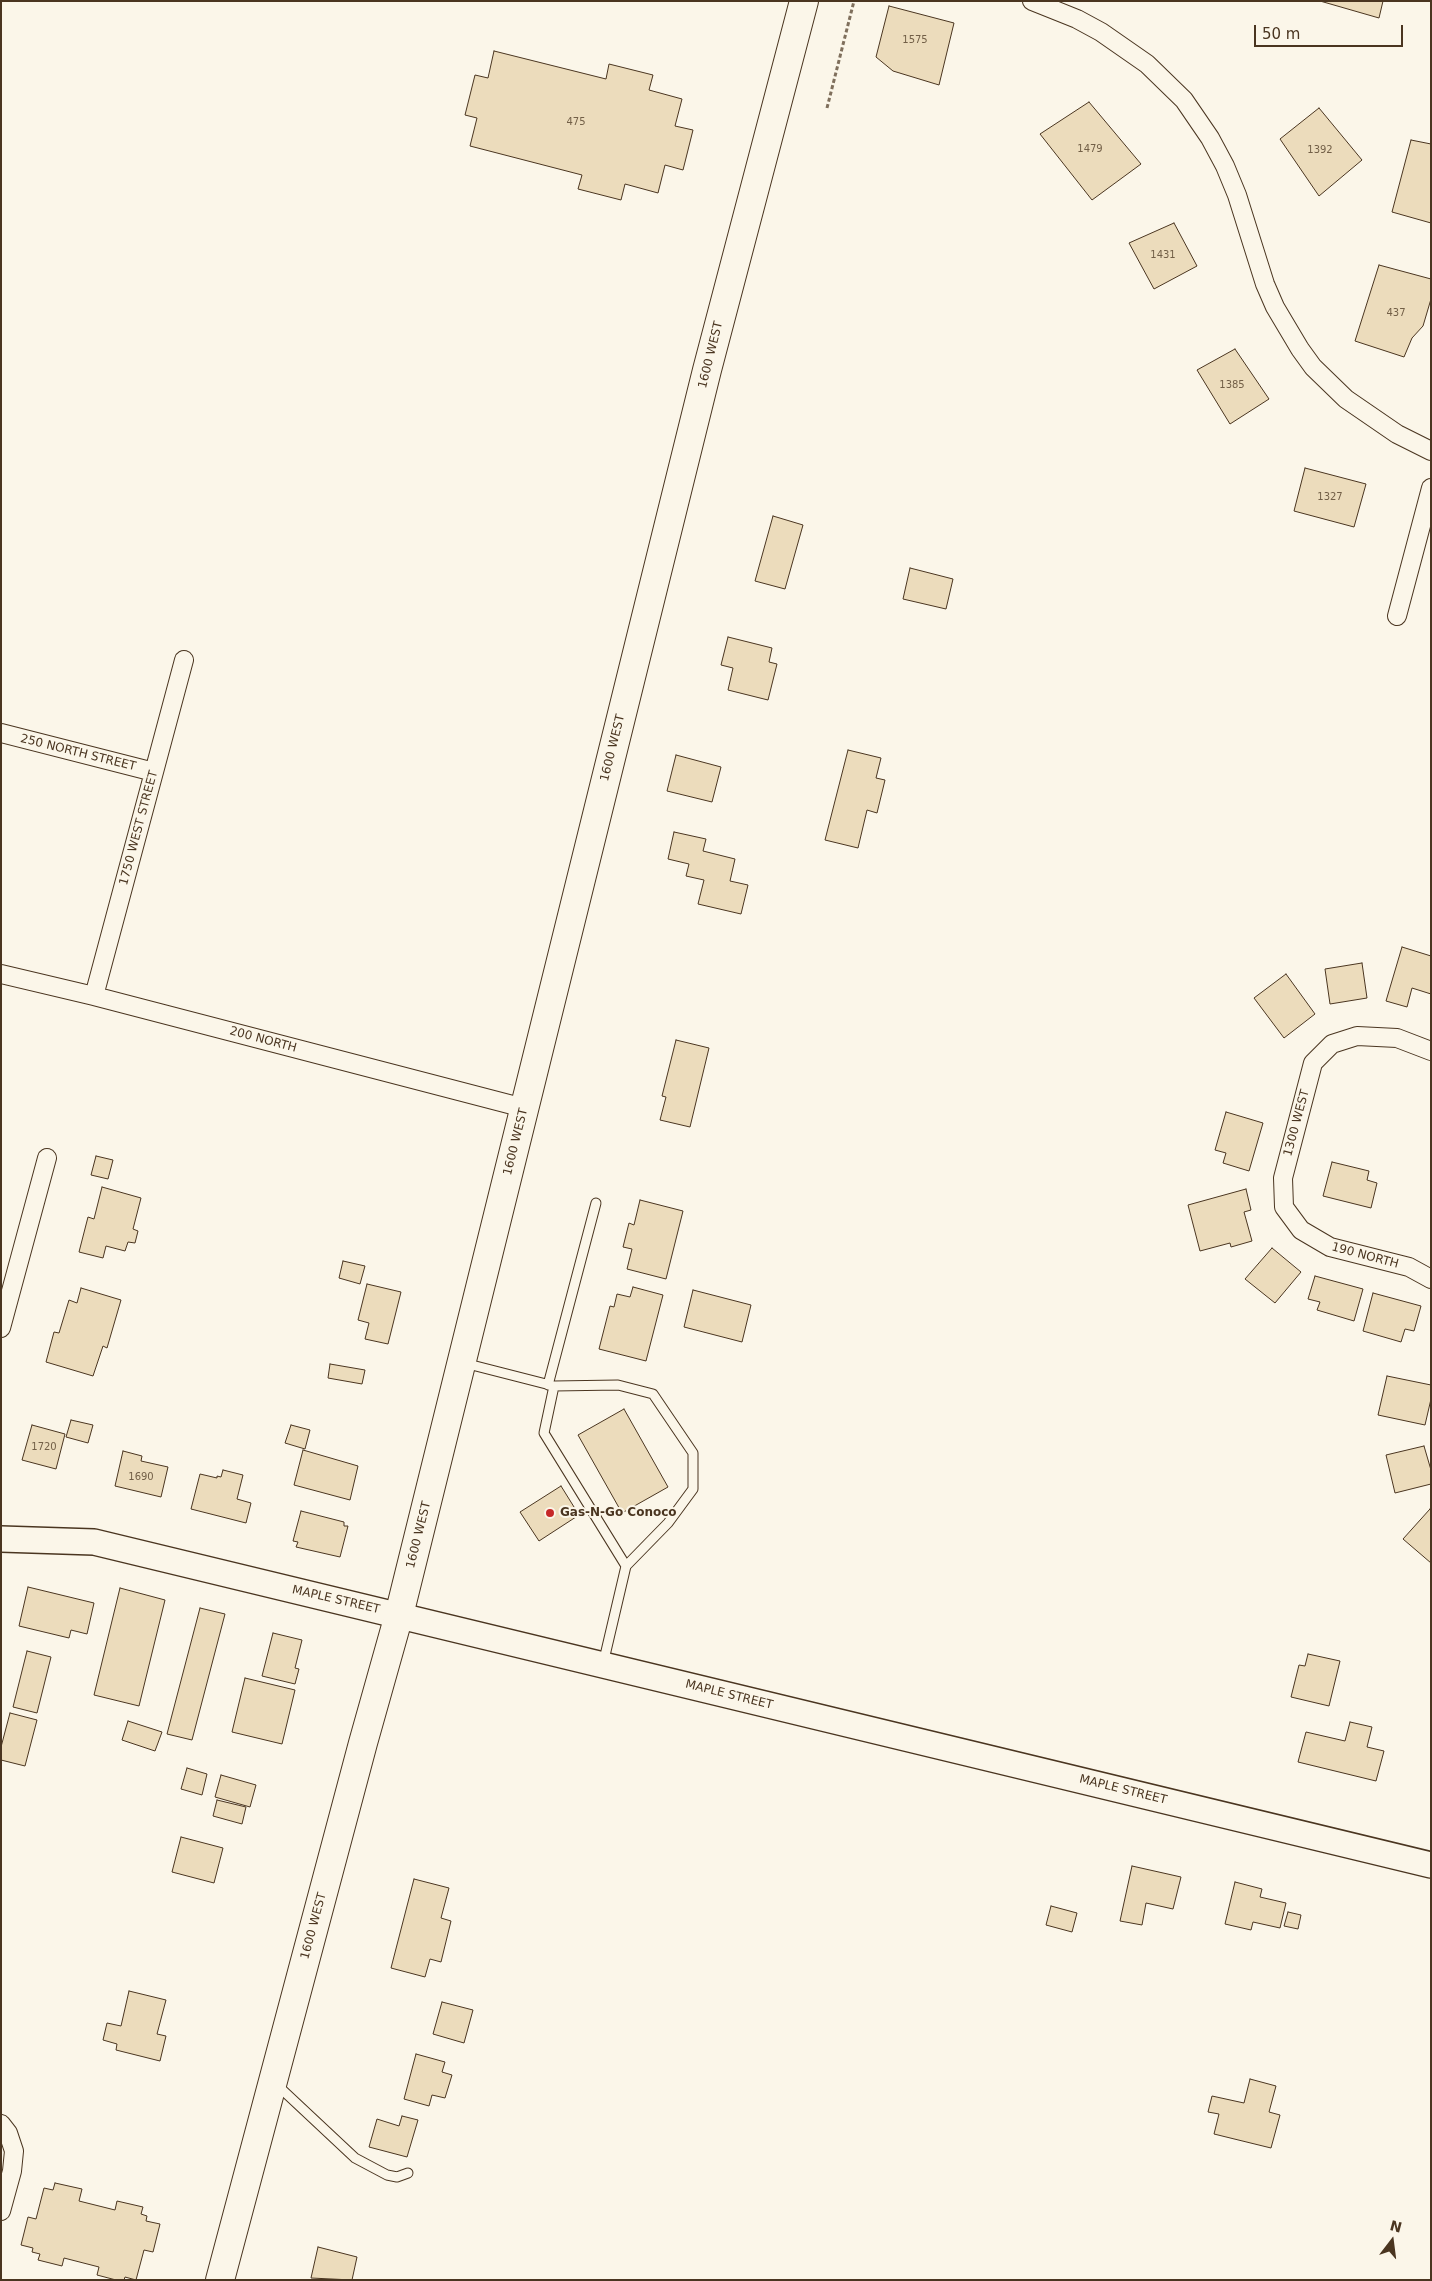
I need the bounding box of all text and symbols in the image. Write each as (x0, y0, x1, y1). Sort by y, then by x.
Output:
scale bar (1257, 15, 1406, 47)
text: 50 m (1262, 25, 1300, 43)
house number: 1575 (902, 34, 928, 46)
house number: 475 (566, 116, 586, 128)
house number: 1479 (1077, 143, 1103, 155)
house number: 1392 (1307, 144, 1333, 156)
house number: 1431 (1150, 249, 1176, 261)
house number: 437 (1386, 307, 1406, 319)
street label: 1600 WEST (696, 320, 726, 390)
house number: 1385 (1219, 379, 1245, 391)
house number: 1327 (1317, 491, 1343, 503)
street label: 1600 WEST (598, 713, 628, 783)
street label: 250 NORTH STREET (19, 732, 137, 774)
street label: 1750 WEST STREET (117, 769, 161, 887)
street label: 200 NORTH (228, 1024, 298, 1056)
street label: 1300 WEST (1281, 1088, 1313, 1158)
street label: 1600 WEST (501, 1107, 531, 1177)
street label: 190 NORTH (1330, 1240, 1400, 1272)
house number: 1720 (31, 1441, 57, 1453)
house number: 1690 (128, 1471, 154, 1483)
street label: 1600 WEST (404, 1500, 434, 1570)
place label: Gas-N-Go Conoco (560, 1506, 677, 1520)
marker: Gas-N-Go Conoco (544, 1507, 556, 1519)
street label: MAPLE STREET (291, 1583, 381, 1617)
street label: MAPLE STREET (684, 1677, 774, 1713)
street label: MAPLE STREET (1078, 1772, 1168, 1808)
street label: 1600 WEST (298, 1891, 330, 1961)
north arrow (1367, 2216, 1417, 2266)
text: N (1388, 2217, 1404, 2236)

